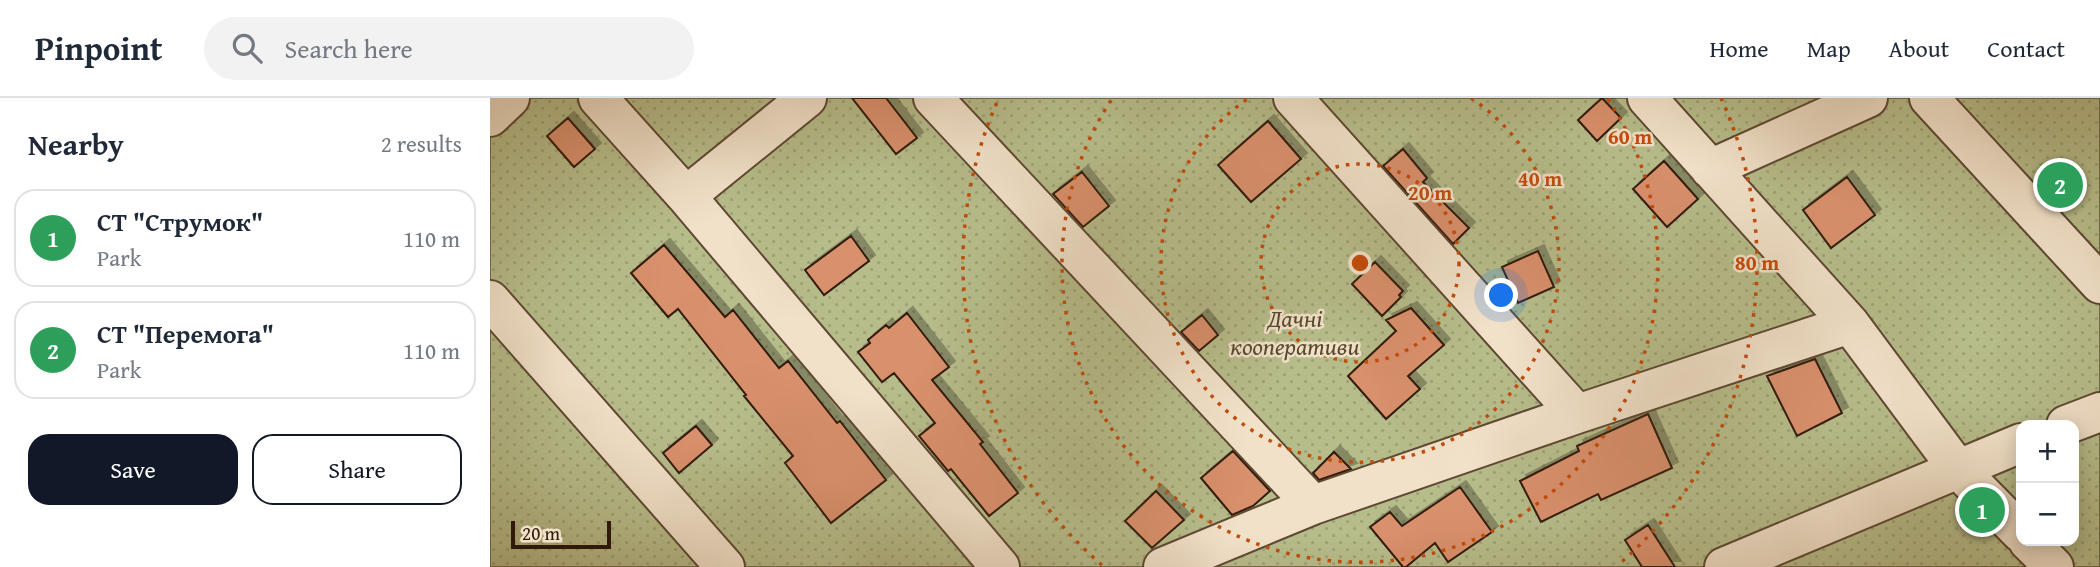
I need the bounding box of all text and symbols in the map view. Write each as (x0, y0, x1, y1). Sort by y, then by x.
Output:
search box (204, 17, 694, 80)
text: Pinpoint (35, 24, 162, 72)
icon: search (228, 29, 266, 67)
text: Search here (284, 29, 413, 68)
text: Home (1710, 31, 1769, 66)
text: Map (1807, 31, 1851, 66)
text: About (1889, 31, 1949, 66)
text: Contact (1987, 31, 2065, 66)
text: 60 m (1608, 121, 1652, 152)
text: Nearby (28, 122, 124, 166)
text: 2 results (381, 127, 462, 160)
pin: 2 (2037, 159, 2083, 211)
text: 40 m (1518, 163, 1562, 194)
text: 20 m (1408, 177, 1452, 208)
text: СТ "Струмок" (97, 202, 263, 241)
text: 1 (47, 222, 59, 255)
text: 110 m (403, 222, 460, 255)
text: Park (97, 241, 141, 274)
text: 80 m (1735, 247, 1779, 278)
centre of rings (1348, 251, 1372, 275)
your location (1484, 278, 1518, 312)
park label: Дачні кооперативи (1230, 301, 1360, 364)
text: СТ "Перемога" (97, 314, 274, 353)
text: 2 (47, 334, 59, 367)
text: 110 m (403, 334, 460, 367)
text: Park (97, 353, 141, 386)
map controls (2016, 420, 2079, 546)
button: + (2016, 420, 2079, 483)
button: Save (28, 434, 238, 505)
button: Share (252, 434, 462, 505)
button: − (2016, 483, 2079, 546)
pin: 1 (1959, 484, 2005, 536)
scale bar (511, 518, 611, 550)
text: 20 m (522, 519, 560, 547)

